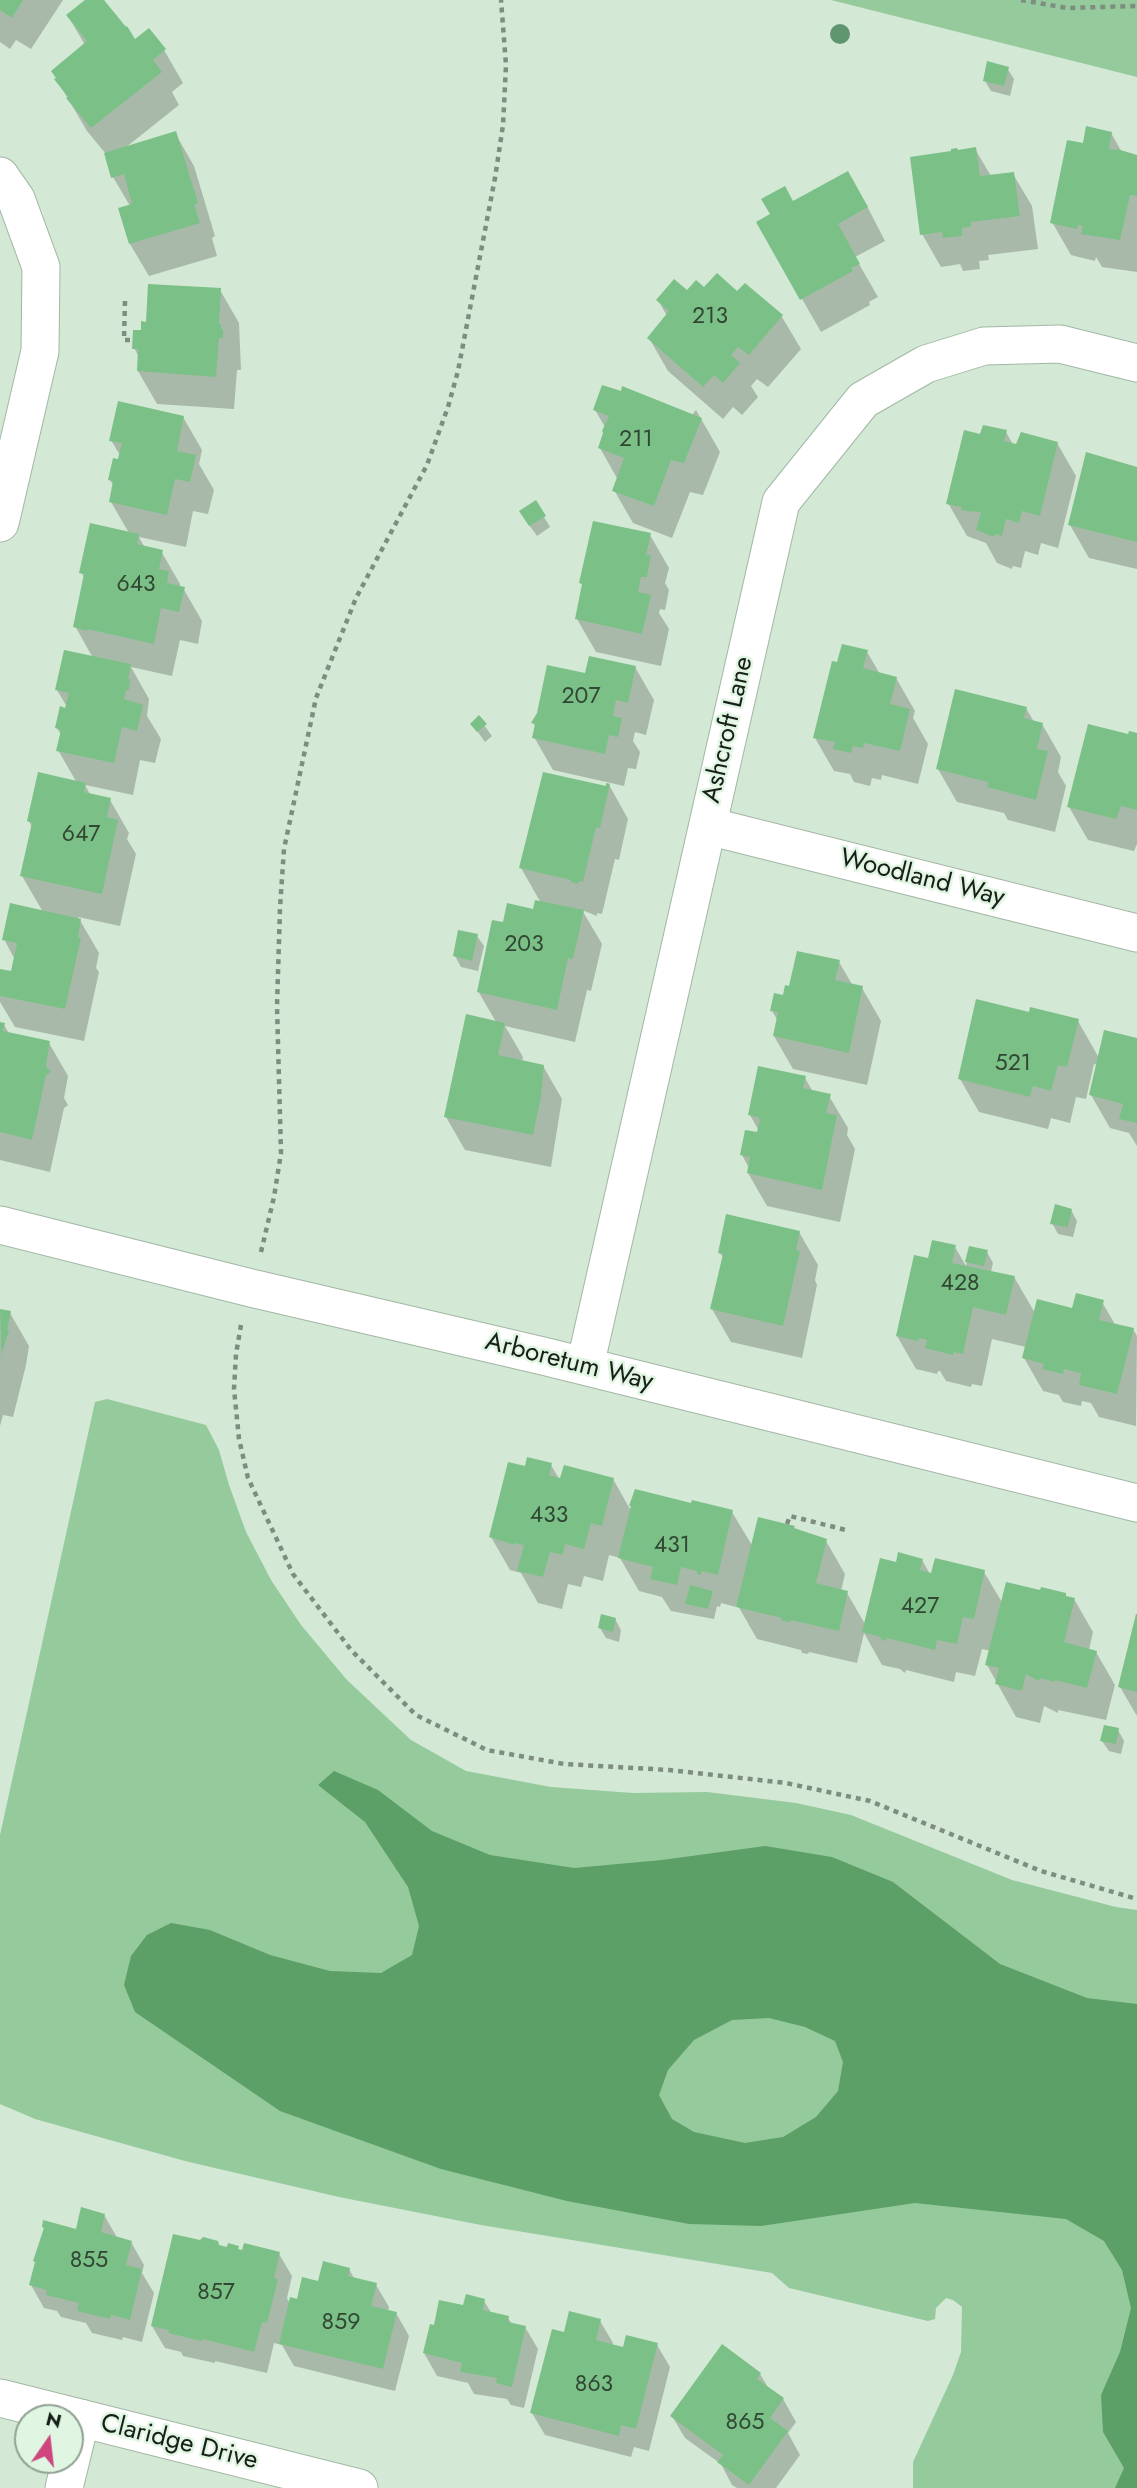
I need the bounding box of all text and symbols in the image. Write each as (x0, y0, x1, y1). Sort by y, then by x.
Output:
house number: 213 (692, 303, 728, 331)
house number: 211 (619, 426, 653, 454)
house number: 643 (116, 571, 156, 599)
street label: Ashcroft Lane (697, 654, 761, 806)
house number: 207 (562, 683, 600, 711)
house number: 647 (62, 821, 100, 849)
street label: Woodland Way (836, 843, 1008, 915)
house number: 203 (504, 931, 544, 959)
house number: 521 (995, 1050, 1031, 1078)
house number: 428 (940, 1270, 980, 1298)
street label: Arboretum Way (482, 1327, 656, 1399)
house number: 433 (530, 1502, 568, 1530)
house number: 431 (654, 1532, 690, 1560)
house number: 427 (901, 1593, 939, 1621)
house number: 855 (70, 2247, 108, 2275)
house number: 857 (197, 2279, 235, 2307)
house number: 859 (322, 2309, 360, 2337)
house number: 863 (575, 2371, 613, 2399)
north arrow (14, 2404, 84, 2474)
text: N (43, 2405, 64, 2435)
street label: Claridge Drive (97, 2408, 261, 2478)
house number: 865 (726, 2409, 764, 2437)

